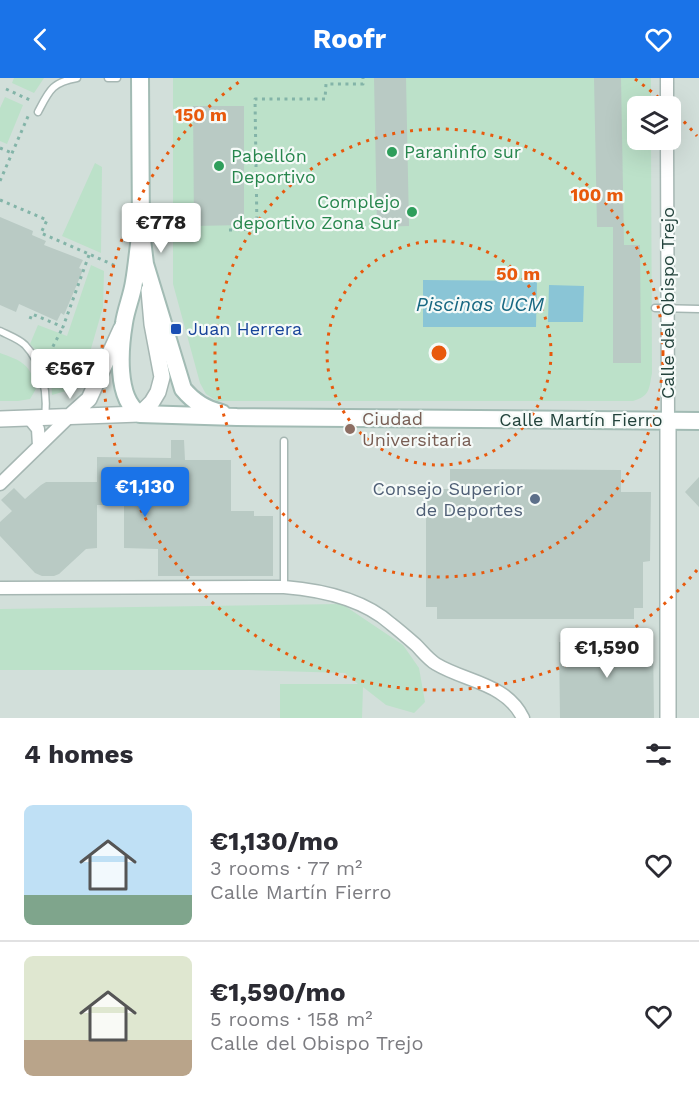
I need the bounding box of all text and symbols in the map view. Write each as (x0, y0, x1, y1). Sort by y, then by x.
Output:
icon: back (24, 23, 57, 56)
text: Roofr (313, 23, 386, 55)
icon: heart (642, 23, 675, 56)
map controls (627, 96, 681, 150)
button: layers (627, 96, 681, 150)
text: 150 m (175, 104, 227, 125)
place label: Paraninfo sur (404, 141, 521, 162)
place label: Pabellón Deportivo (231, 145, 316, 187)
marker: Paraninfo sur (385, 145, 399, 159)
marker: Pabellón Deportivo (212, 159, 226, 173)
text: 100 m (570, 184, 624, 205)
place label: Complejo deportivo Zona Sur (232, 191, 400, 233)
pin: €778 (125, 203, 197, 254)
marker: Complejo deportivo Zona Sur (405, 205, 419, 219)
street label: Calle del Obispo Trejo (657, 207, 678, 399)
text: €778 (136, 210, 186, 234)
text: 50 m (496, 263, 540, 284)
water label: Piscinas UCM (416, 292, 545, 316)
place label: Juan Herrera (188, 318, 302, 339)
marker: Juan Herrera (169, 322, 183, 336)
centre of rings (429, 343, 449, 363)
pin: €567 (34, 349, 106, 400)
text: €567 (45, 356, 95, 380)
place label: Ciudad Universitaria (362, 408, 472, 450)
street label: Calle Martín Fierro (499, 409, 663, 430)
marker: Ciudad Universitaria (343, 422, 357, 436)
pin: €1,130 (96, 467, 194, 518)
text: €1,130 (115, 474, 175, 498)
place label: Consejo Superior de Deportes (373, 478, 523, 520)
marker: Consejo Superior de Deportes (528, 492, 542, 506)
pin: €1,590 (558, 628, 656, 679)
text: €1,590 (574, 635, 640, 659)
icon: filters (642, 738, 675, 771)
text: 4 homes (24, 739, 133, 769)
text: €1,130/mo (210, 826, 338, 856)
icon: home (72, 829, 144, 901)
icon: heart (642, 849, 675, 882)
text: 3 rooms · 77 m² (210, 856, 362, 880)
text: Calle Martín Fierro (210, 880, 391, 904)
text: €1,590/mo (210, 977, 346, 1007)
icon: home (72, 980, 144, 1052)
icon: heart (642, 1000, 675, 1033)
text: 5 rooms · 158 m² (210, 1007, 373, 1031)
text: Calle del Obispo Trejo (210, 1031, 423, 1055)

